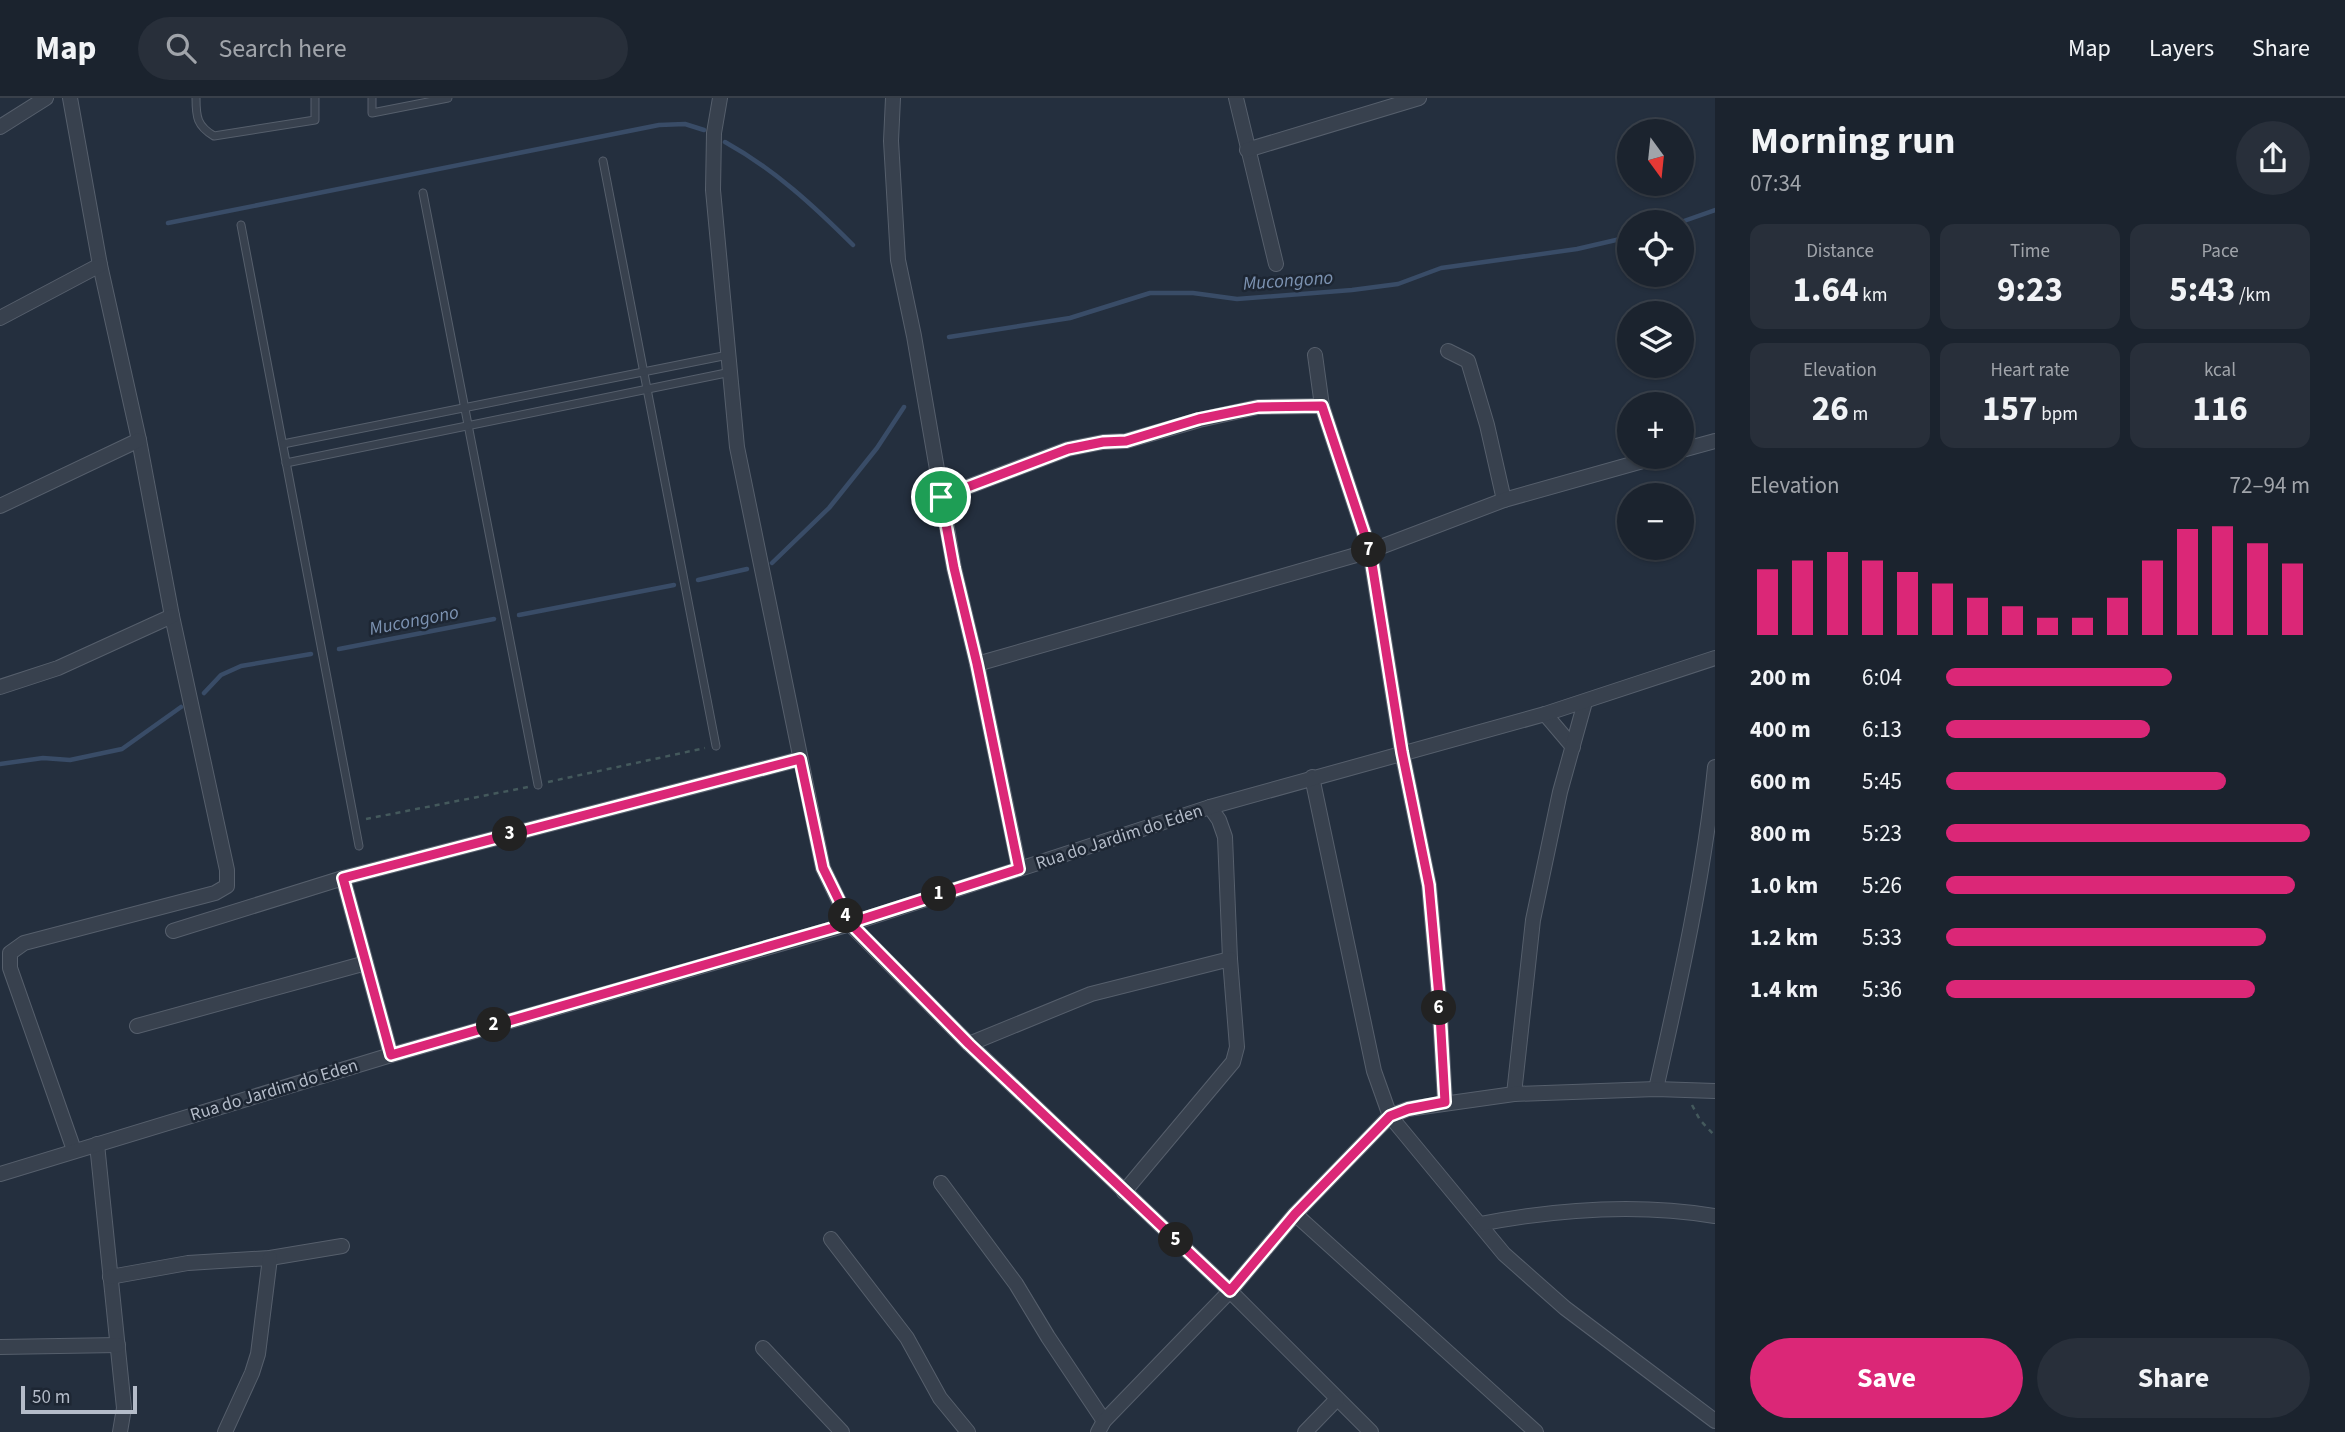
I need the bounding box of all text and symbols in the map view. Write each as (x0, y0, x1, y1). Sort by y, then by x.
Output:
search box (138, 17, 628, 80)
text: Map (35, 25, 96, 72)
icon: search (162, 29, 200, 67)
text: Search here (218, 30, 347, 67)
text: Map (2068, 31, 2111, 66)
text: Layers (2149, 31, 2214, 66)
text: Share (2252, 31, 2310, 66)
text: Morning run (1750, 114, 1955, 168)
north arrow (1617, 119, 1694, 196)
map controls (1617, 119, 1694, 560)
button: share (2236, 121, 2310, 195)
text: 07:34 (1750, 167, 1801, 200)
button: locate (1617, 210, 1694, 287)
text: Distance (1806, 238, 1874, 265)
text: Time (2010, 238, 2050, 265)
text: Pace (2201, 238, 2239, 265)
water label: Mucongono (1242, 264, 1334, 298)
text: 1.64 (1793, 265, 1858, 315)
text: 9:23 (1997, 265, 2063, 315)
text: 5:43 (2169, 265, 2235, 315)
text: km (1858, 282, 1887, 309)
text: /km (2235, 282, 2271, 309)
button: layers (1617, 301, 1694, 378)
text: Elevation (1803, 357, 1877, 384)
text: Heart rate (1991, 357, 2070, 384)
text: kcal (2204, 357, 2236, 384)
text: 26 (1812, 384, 1849, 434)
text: 157 (1982, 384, 2037, 434)
text: 116 (2192, 384, 2248, 434)
button: + (1617, 392, 1694, 469)
text: m (1849, 401, 1868, 428)
text: bpm (2037, 401, 2078, 428)
pin (911, 467, 971, 527)
text: Elevation (1750, 469, 1840, 502)
text: 72–94 m (2230, 469, 2310, 502)
icon: arrive (922, 478, 960, 516)
button: − (1617, 483, 1694, 560)
pin: 7 (1352, 532, 1386, 568)
text: 7 (1363, 536, 1374, 563)
water label: Mucongono (367, 599, 461, 643)
text: 200 m (1750, 661, 1811, 694)
text: 6:04 (1862, 661, 1902, 694)
text: 400 m (1750, 713, 1811, 746)
text: 6:13 (1862, 713, 1902, 746)
text: 600 m (1750, 765, 1811, 798)
text: 5:45 (1862, 765, 1902, 798)
street label: Rua do Jardim do Eden (1032, 798, 1206, 876)
pin: 3 (492, 816, 528, 852)
text: 800 m (1750, 817, 1811, 850)
text: 5:23 (1862, 817, 1902, 850)
text: 3 (504, 820, 515, 847)
text: 1.0 km (1750, 869, 1818, 902)
text: 5:26 (1862, 869, 1902, 902)
pin: 1 (922, 876, 956, 912)
text: 1 (933, 880, 944, 907)
pin: 4 (828, 898, 864, 934)
text: 4 (840, 902, 851, 929)
text: 1.2 km (1750, 921, 1818, 954)
text: 5:33 (1862, 921, 1902, 954)
text: 1.4 km (1750, 973, 1818, 1006)
text: 5:36 (1862, 973, 1902, 1006)
pin: 6 (1422, 990, 1456, 1026)
text: 6 (1433, 994, 1444, 1021)
pin: 2 (476, 1007, 512, 1042)
text: 2 (488, 1011, 499, 1038)
street label: Rua do Jardim do Eden (187, 1053, 361, 1127)
pin: 5 (1158, 1222, 1194, 1258)
text: 5 (1170, 1226, 1181, 1253)
button: Save (1750, 1338, 2023, 1418)
button: Share (2037, 1338, 2310, 1418)
scale bar (21, 1383, 136, 1415)
text: 50 m (32, 1384, 70, 1411)

